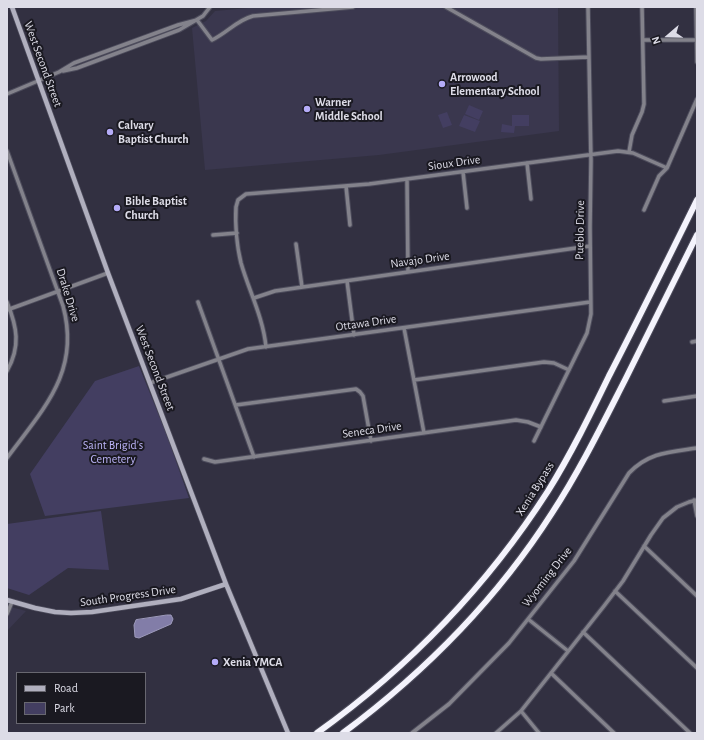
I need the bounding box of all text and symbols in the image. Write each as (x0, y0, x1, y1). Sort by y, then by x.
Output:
north arrow (648, 16, 688, 56)
street label: West Second Street (21, 19, 65, 109)
text: N (650, 35, 663, 46)
place label: Arrowood Elementary School (450, 70, 540, 98)
marker: Arrowood Elementary School (437, 79, 447, 89)
place label: Warner Middle School (315, 95, 383, 123)
marker: Warner Middle School (302, 104, 312, 114)
place label: Calvary Baptist Church (118, 118, 189, 146)
marker: Calvary Baptist Church (105, 127, 115, 137)
street label: Sioux Drive (427, 152, 481, 174)
place label: Bible Baptist Church (125, 194, 187, 222)
street label: Pueblo Drive (572, 200, 588, 260)
marker: Bible Baptist Church (112, 203, 122, 213)
street label: Navajo Drive (389, 249, 451, 271)
street label: Drake Drive (53, 267, 83, 323)
street label: Ottawa Drive (335, 312, 397, 334)
street label: West Second Street (132, 323, 178, 413)
street label: Seneca Drive (341, 419, 403, 441)
park label: Saint Brigid’s Cemetery (83, 438, 143, 466)
street label: Xenia Bypass (513, 459, 557, 519)
street label: Wyoming Drive (519, 544, 575, 610)
street label: South Progress Drive (79, 582, 177, 610)
place label: Xenia YMCA (223, 655, 282, 669)
marker: Xenia YMCA (210, 657, 220, 667)
legend (16, 672, 146, 724)
text: Road (54, 682, 78, 694)
text: Park (54, 702, 75, 714)

